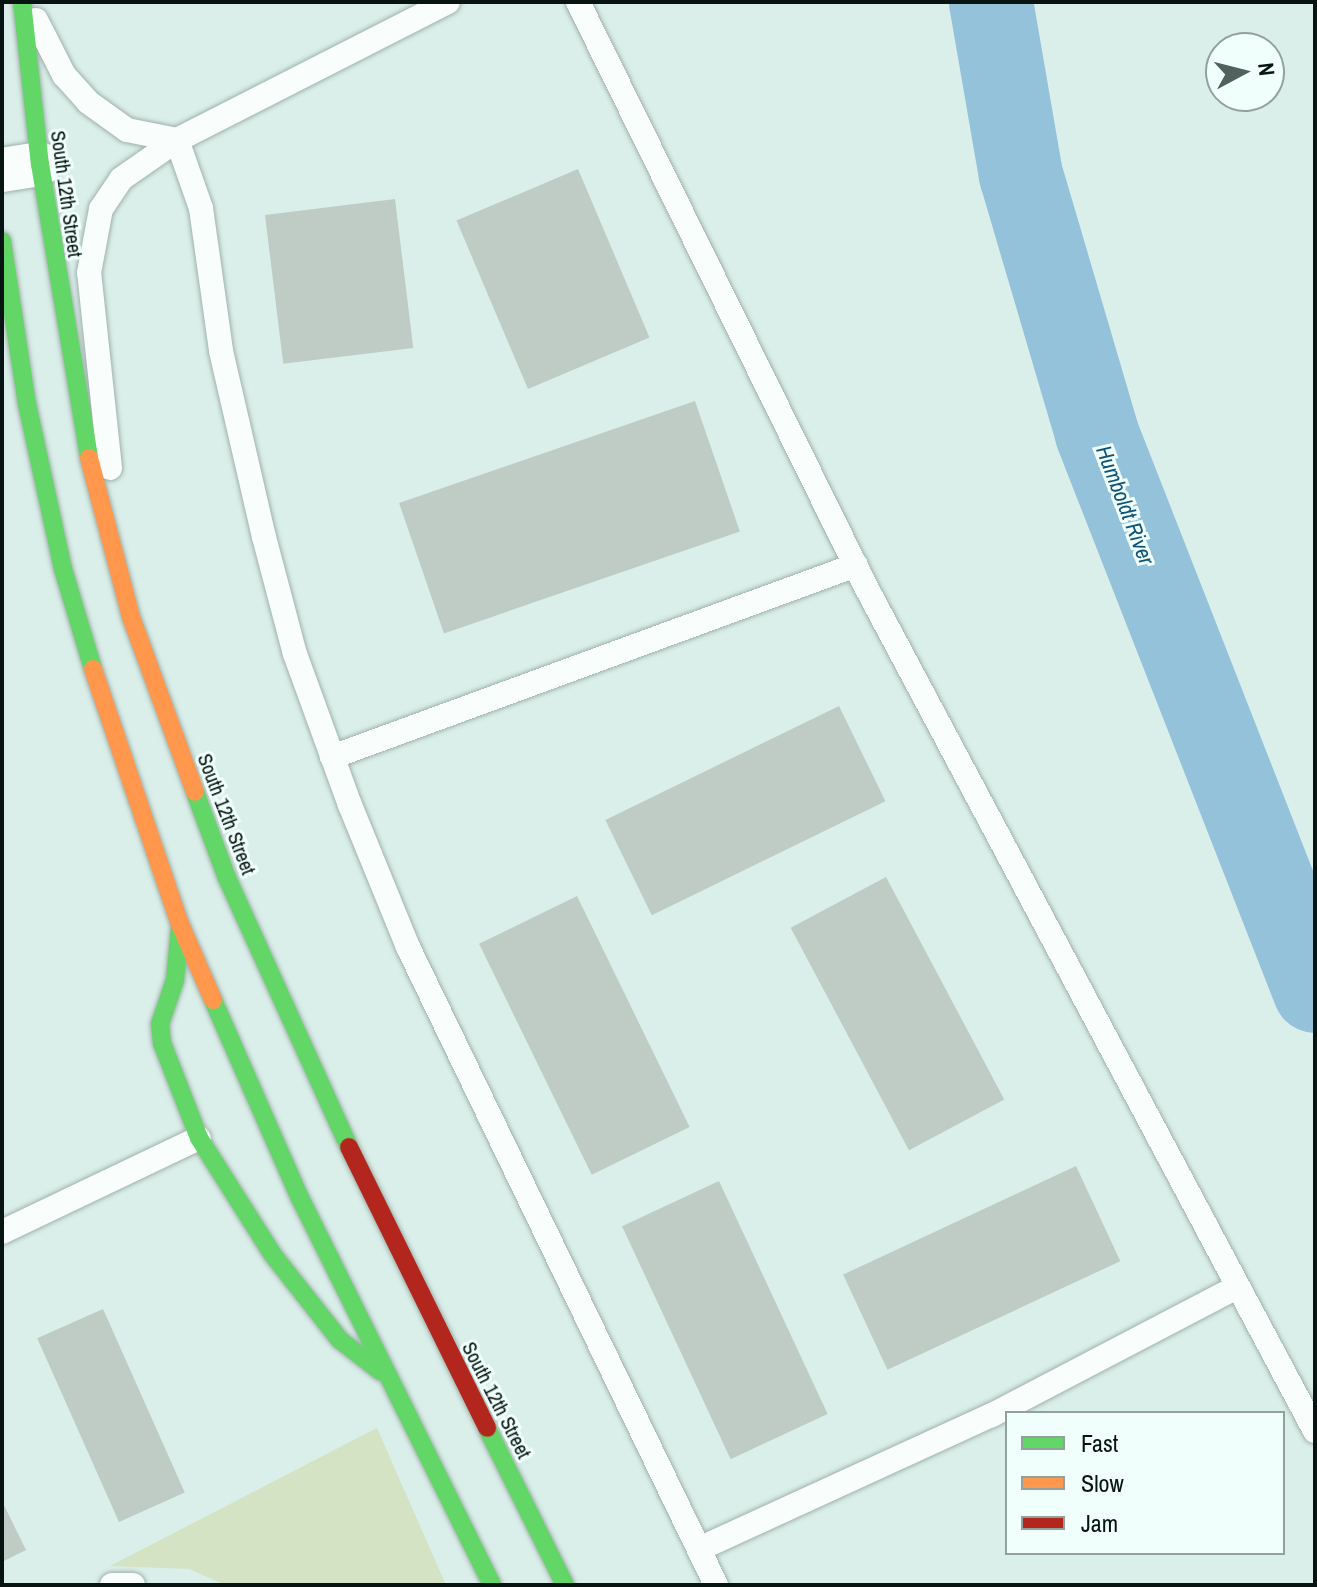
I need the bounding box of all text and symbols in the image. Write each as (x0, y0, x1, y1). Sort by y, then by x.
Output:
north arrow (1205, 32, 1285, 112)
text: N (1251, 61, 1283, 78)
street label: South 12th Street (46, 129, 88, 259)
water label: Humboldt River (1090, 442, 1160, 568)
street label: South 12th Street (193, 750, 261, 878)
street label: South 12th Street (457, 1338, 537, 1462)
legend (1005, 1411, 1285, 1555)
text: Fast (1081, 1427, 1118, 1459)
text: Slow (1081, 1467, 1124, 1499)
text: Jam (1081, 1507, 1118, 1539)

